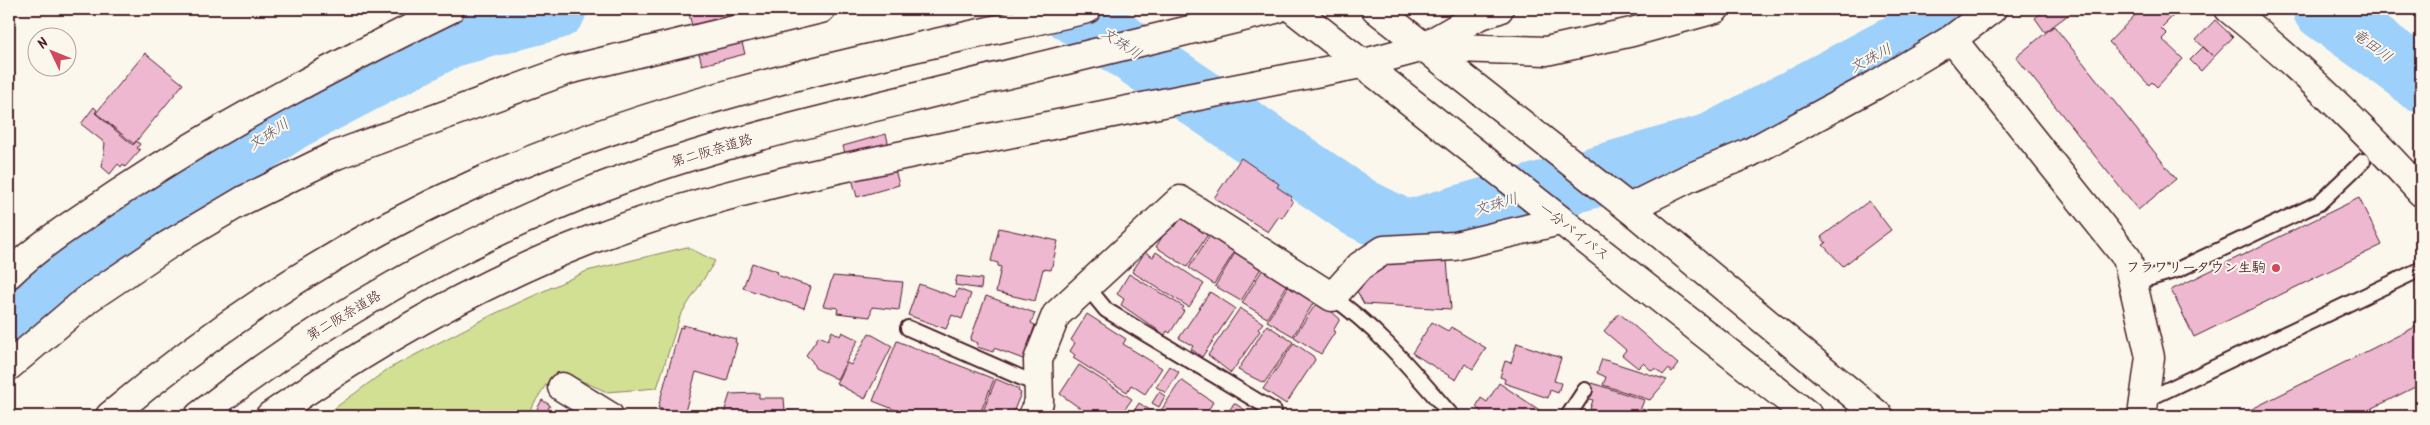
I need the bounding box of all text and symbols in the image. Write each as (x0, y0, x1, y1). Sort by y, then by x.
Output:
water label: 文珠川 (1096, 21, 1146, 67)
water label: 竜田川 (2347, 23, 2397, 69)
north arrow (28, 28, 78, 78)
text: N (32, 33, 54, 55)
water label: 文珠川 (1845, 38, 1897, 80)
water label: 文珠川 (244, 113, 294, 157)
street label: 第二阪奈道路 (669, 128, 755, 174)
water label: 文珠川 (1471, 187, 1521, 223)
street label: 一分バイパス (1534, 198, 1614, 266)
place label: フラワリータウン生駒 (2126, 257, 2266, 279)
marker: フラワリータウン生駒 (2270, 262, 2282, 274)
street label: 第二阪奈道路 (302, 285, 386, 347)

